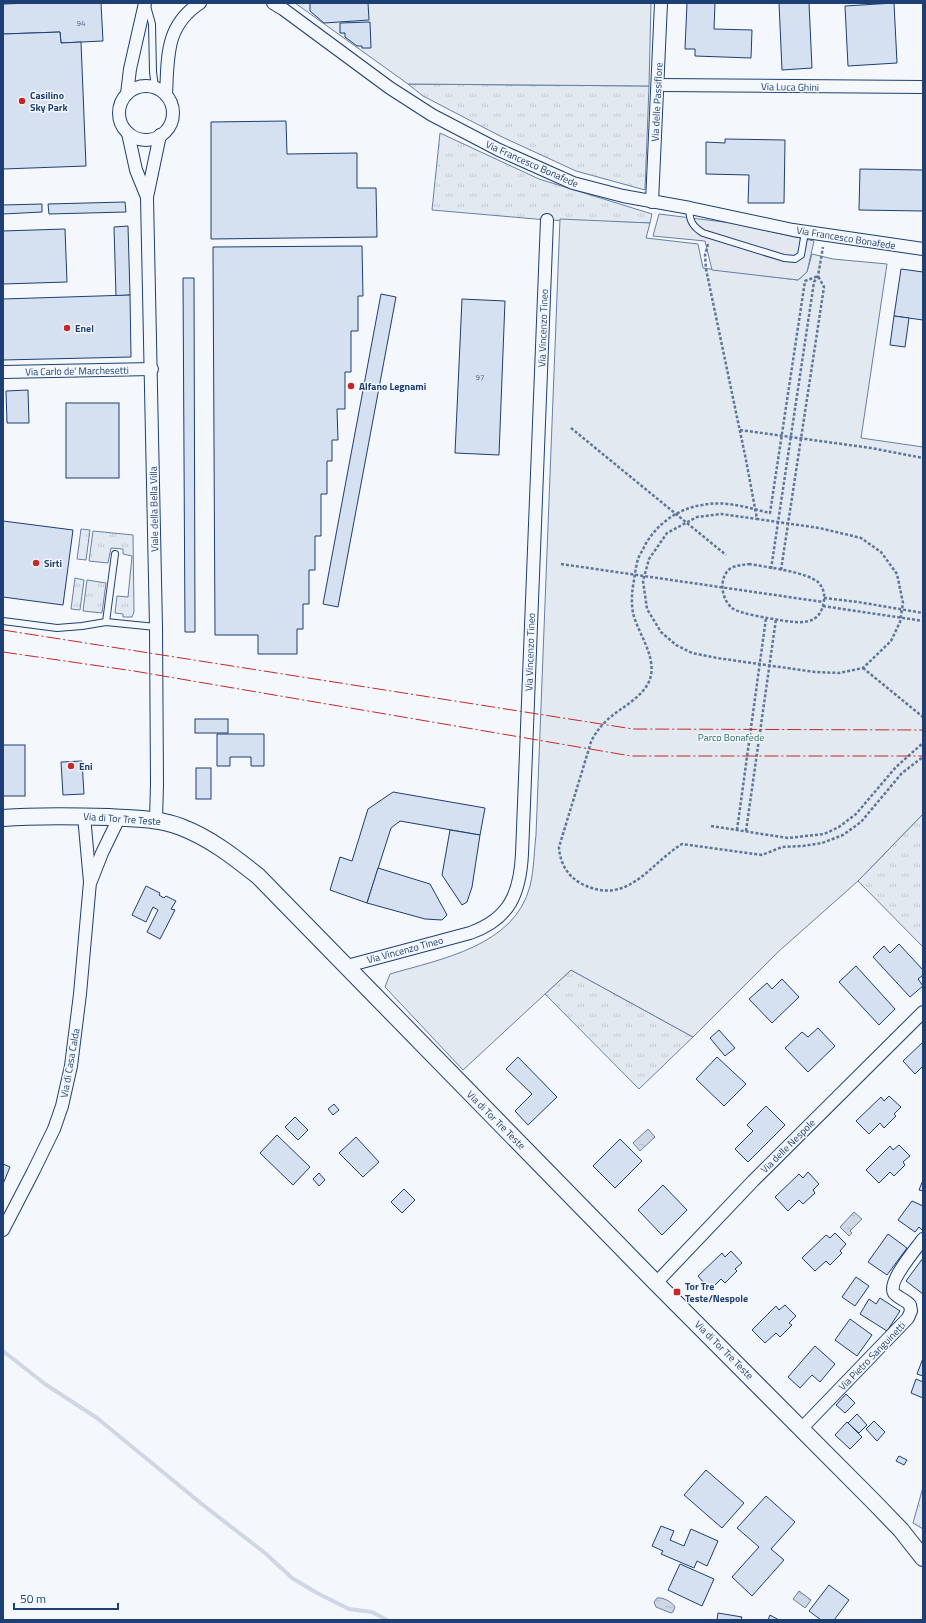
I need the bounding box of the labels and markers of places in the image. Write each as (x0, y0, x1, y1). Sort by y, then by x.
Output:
place label: Casilino Sky Park (30, 88, 68, 115)
marker: Casilino Sky Park (17, 96, 27, 106)
place label: Enel (75, 321, 94, 336)
marker: Enel (62, 323, 72, 333)
place label: Alfano Legnami (359, 379, 426, 394)
marker: Alfano Legnami (346, 381, 356, 391)
place label: Sirti (44, 556, 62, 571)
marker: Sirti (31, 558, 41, 568)
place label: Eni (79, 759, 93, 774)
marker: Eni (66, 761, 76, 771)
place label: Tor Tre Teste/Nespole (685, 1279, 748, 1306)
marker: Tor Tre Teste/Nespole (672, 1287, 682, 1297)

